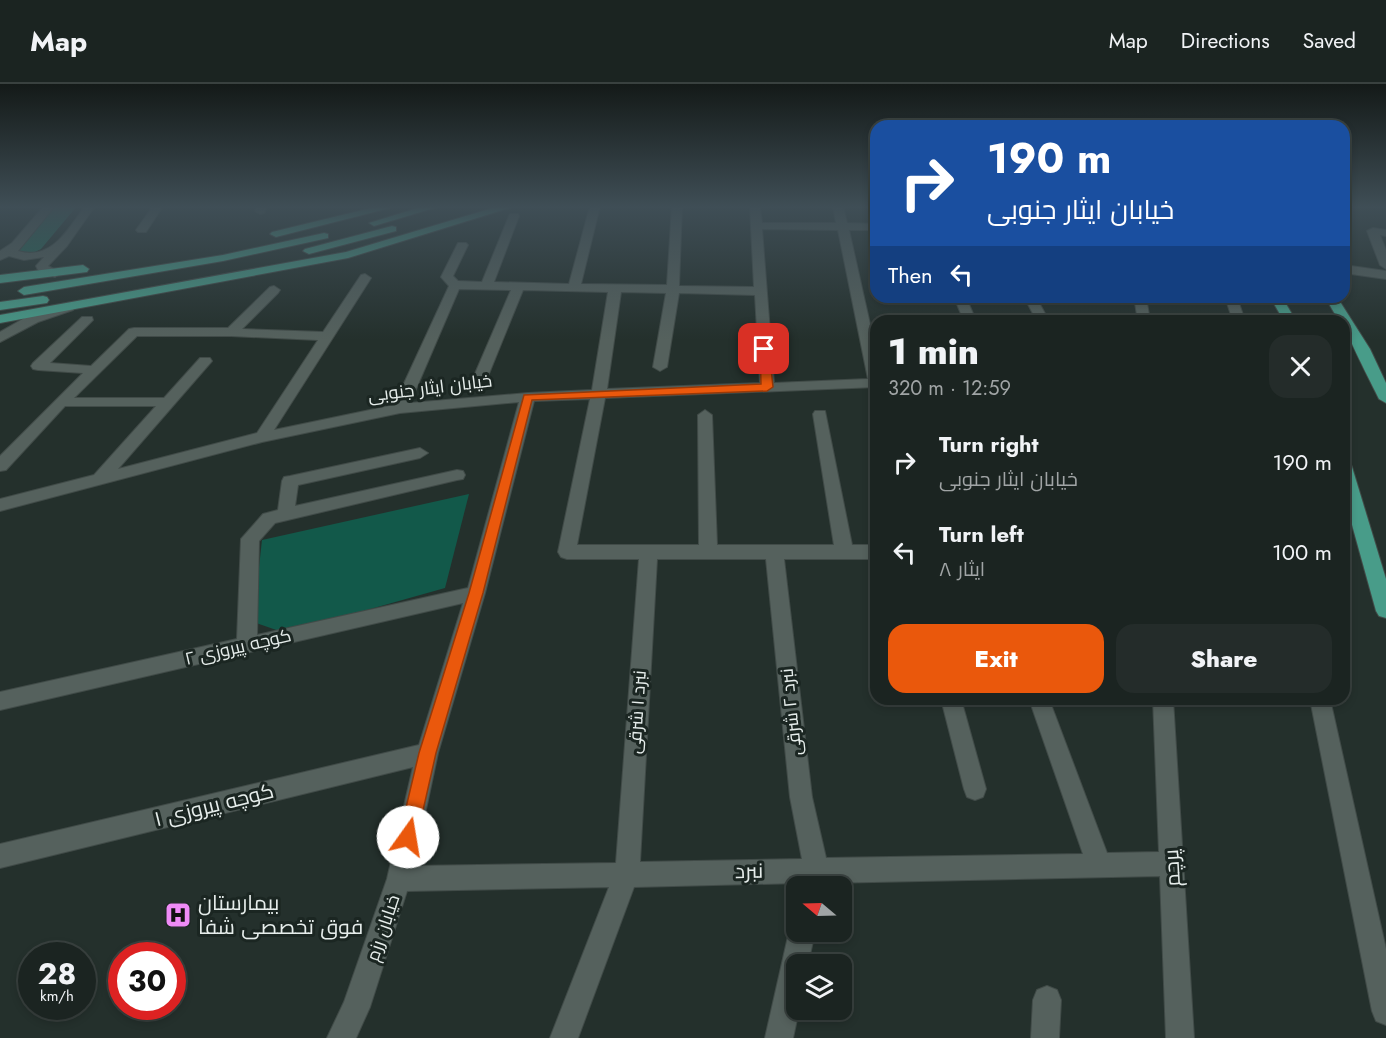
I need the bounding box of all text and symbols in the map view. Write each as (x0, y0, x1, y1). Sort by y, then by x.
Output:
text: Map (30, 21, 87, 62)
text: Map (1109, 26, 1148, 56)
text: Directions (1181, 26, 1270, 56)
text: Saved (1303, 26, 1356, 56)
text: 190 m (987, 128, 1111, 189)
icon: right (888, 144, 966, 222)
text: خیابان ایثار جنوبی (987, 190, 1174, 229)
icon: left (945, 258, 978, 291)
text: Then (888, 259, 933, 291)
pin (738, 323, 789, 374)
text: 1 min (888, 325, 979, 377)
icon: arrive (747, 332, 780, 365)
button: close (1269, 335, 1332, 398)
street label: خیابان ایثار جنوبی (366, 367, 494, 409)
text: 320 m · 12:59 (888, 374, 1011, 403)
text: Turn right (939, 428, 1039, 460)
icon: right (888, 446, 921, 479)
text: 190 m (1272, 446, 1332, 478)
text: خیابان ایثار جنوبی (939, 465, 1078, 494)
text: Turn left (939, 518, 1024, 550)
icon: left (888, 536, 921, 569)
text: 100 m (1272, 536, 1332, 568)
text: ایثار ۸ (939, 555, 985, 584)
street label: کوچه پیروزی ۲ (182, 622, 294, 672)
button: Exit (888, 624, 1104, 693)
button: Share (1116, 624, 1332, 693)
street label: نبرد ۲ شرقی (773, 667, 809, 757)
street label: نبرد ۱ شرقی (621, 669, 653, 755)
street label: کوچه پیروزی ۱ (151, 776, 277, 834)
position arrow (376, 805, 440, 869)
street label: پرچم (1156, 848, 1188, 887)
street label: نبرد (735, 856, 763, 886)
north arrow (786, 876, 852, 942)
map controls (786, 876, 852, 1020)
place label: بیمارستان فوق تخصصی شفا (198, 888, 363, 942)
street label: خیابان رزم (360, 891, 406, 965)
hospital icon: بیمارستان فوق تخصصی شفا (163, 900, 193, 930)
speed limit sign: 30 (108, 942, 186, 1020)
text: 28 (38, 952, 76, 995)
button: layers (786, 954, 852, 1020)
text: km/h (40, 985, 74, 1007)

